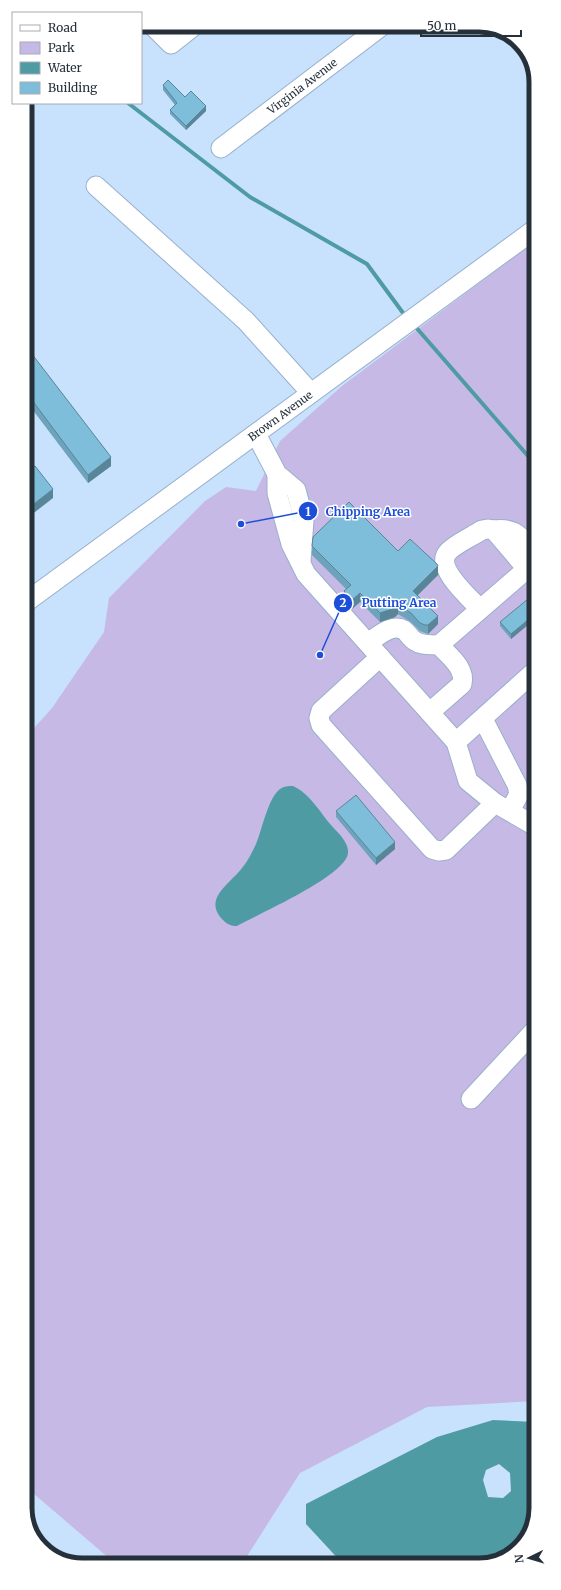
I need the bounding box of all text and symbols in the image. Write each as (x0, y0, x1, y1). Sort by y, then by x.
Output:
legend (12, 12, 142, 104)
scale bar (421, 12, 521, 38)
text: 50 m (427, 18, 456, 33)
text: Road (48, 20, 77, 35)
text: Park (48, 40, 75, 55)
street label: Virginia Avenue (264, 55, 340, 118)
text: Water (47, 60, 83, 75)
text: Building (48, 80, 98, 95)
street label: Brown Avenue (245, 388, 315, 444)
callout: Chipping Area (298, 499, 418, 523)
text: 1 (305, 504, 311, 519)
text: Chipping Area (326, 504, 411, 519)
callout: Putting Area (333, 591, 444, 615)
text: 2 (339, 595, 347, 610)
text: Putting Area (362, 595, 437, 610)
north arrow (509, 1538, 549, 1578)
text: N (512, 1554, 526, 1564)

